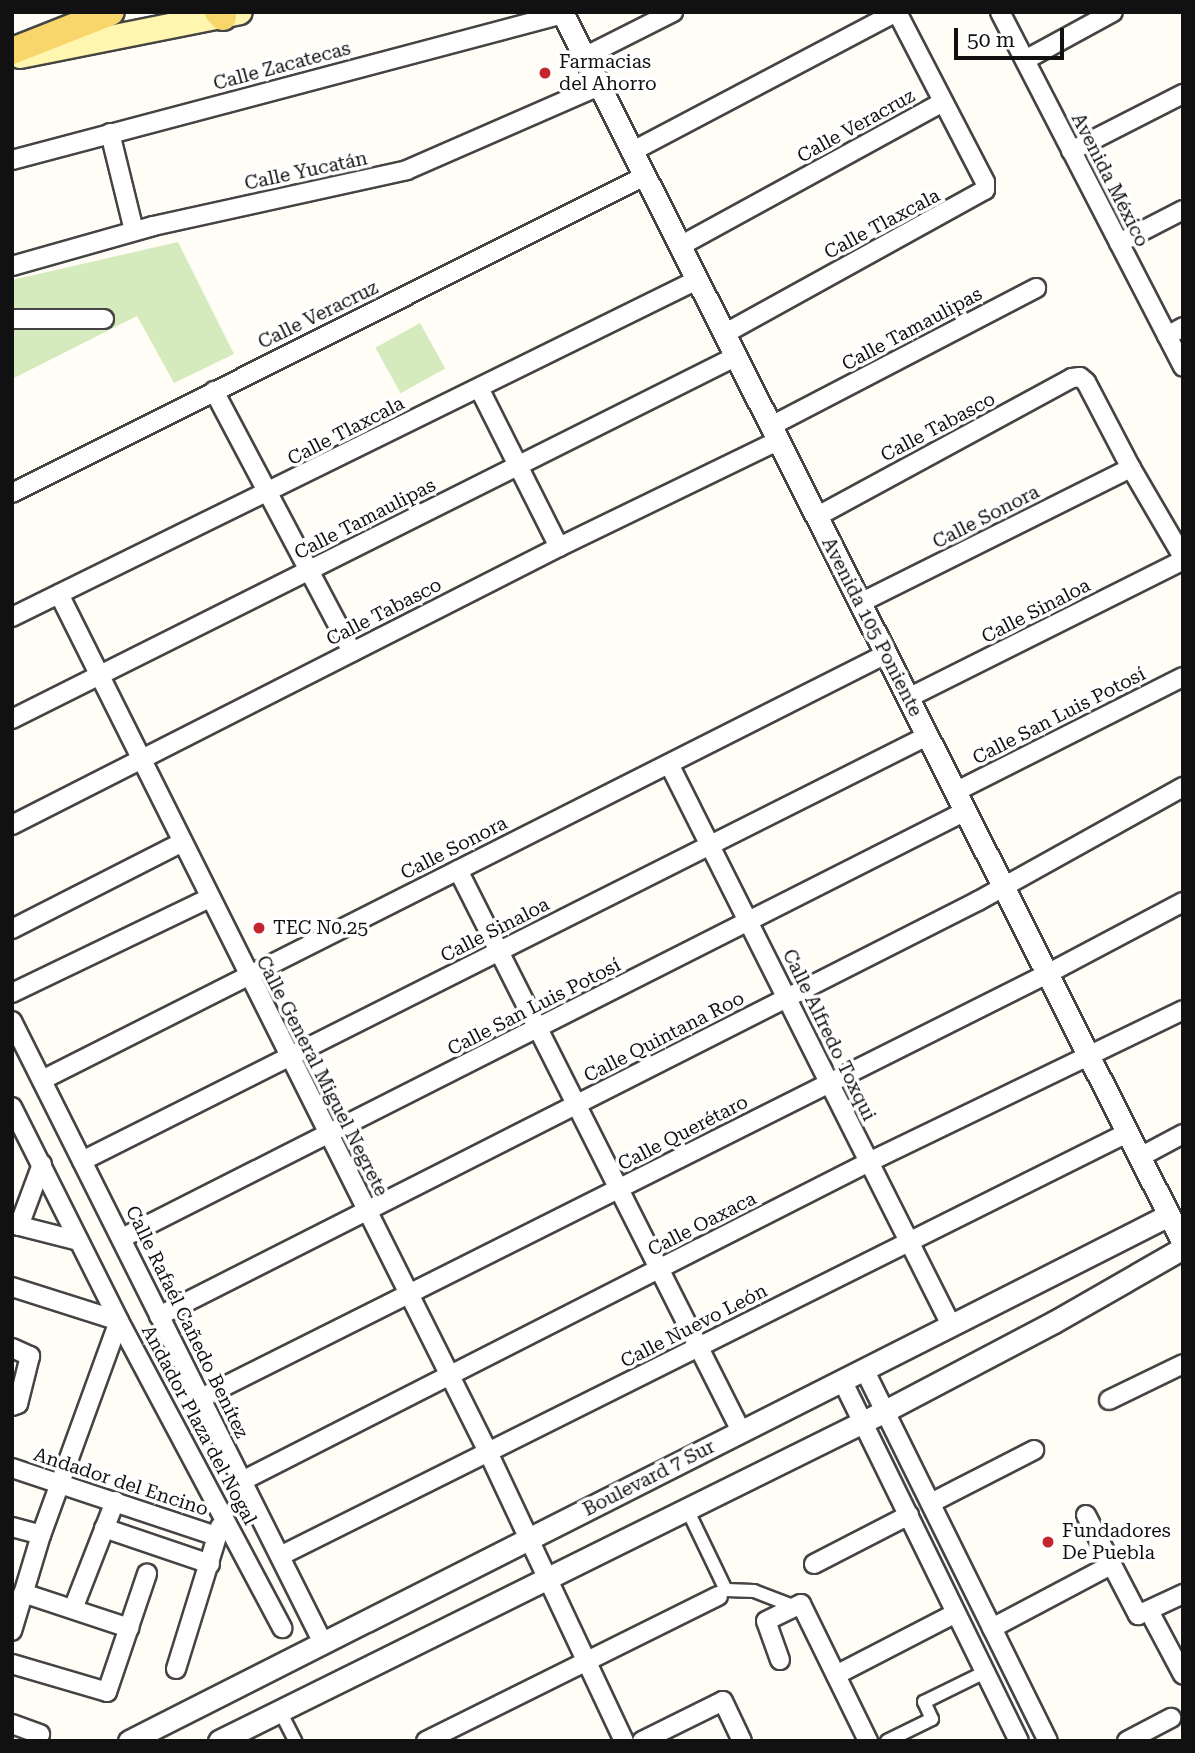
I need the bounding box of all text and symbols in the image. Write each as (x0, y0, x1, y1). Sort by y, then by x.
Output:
scale bar (957, 14, 1067, 58)
text: 50 m (967, 28, 1015, 52)
street label: Calle Zacatecas (211, 37, 353, 95)
place label: Farmacias del Ahorro (559, 51, 657, 95)
marker: Farmacias del Ahorro (537, 65, 553, 81)
street label: Calle Veracruz (793, 84, 919, 168)
street label: Avenida México (1067, 109, 1153, 251)
street label: Calle Yucatán (242, 147, 370, 195)
street label: Calle Tlaxcala (820, 184, 944, 264)
street label: Calle Veracruz (254, 276, 382, 354)
street label: Calle Tamaulipas (838, 282, 986, 376)
street label: Calle Tabasco (877, 387, 999, 467)
street label: Calle Tlaxcala (284, 392, 408, 470)
street label: Calle Tamaulipas (291, 474, 439, 564)
street label: Calle Sonora (929, 480, 1043, 554)
street label: Avenida 105 Poniente (817, 534, 927, 720)
street label: Calle Tabasco (323, 573, 445, 651)
street label: Calle Sinaloa (978, 574, 1094, 648)
street label: Calle San Luis Potosí (969, 663, 1149, 769)
street label: Calle Sonora (397, 811, 511, 885)
street label: Calle Sinaloa (437, 893, 553, 967)
place label: TEC N0.25 (273, 917, 368, 939)
marker: TEC N0.25 (251, 920, 267, 936)
street label: Calle Alfredo Toxqui (778, 946, 880, 1124)
street label: Calle General Miguel Negrete (251, 952, 393, 1200)
street label: Calle San Luis Potosí (444, 954, 624, 1060)
street label: Calle Quintana Roo (580, 987, 748, 1087)
street label: Calle Querétaro (614, 1090, 752, 1176)
street label: Calle Oaxaca (644, 1187, 760, 1261)
street label: Calle Rafaél Cañedo Benítez (121, 1202, 253, 1442)
street label: Calle Nuevo León (617, 1279, 771, 1373)
street label: Andador Plaza del Nogal (137, 1321, 261, 1529)
street label: Boulevard 7 Sur (579, 1435, 719, 1521)
street label: Andador del Encino (31, 1443, 211, 1521)
place label: Fundadores De Puebla (1062, 1520, 1171, 1564)
marker: Fundadores De Puebla (1040, 1534, 1056, 1550)

